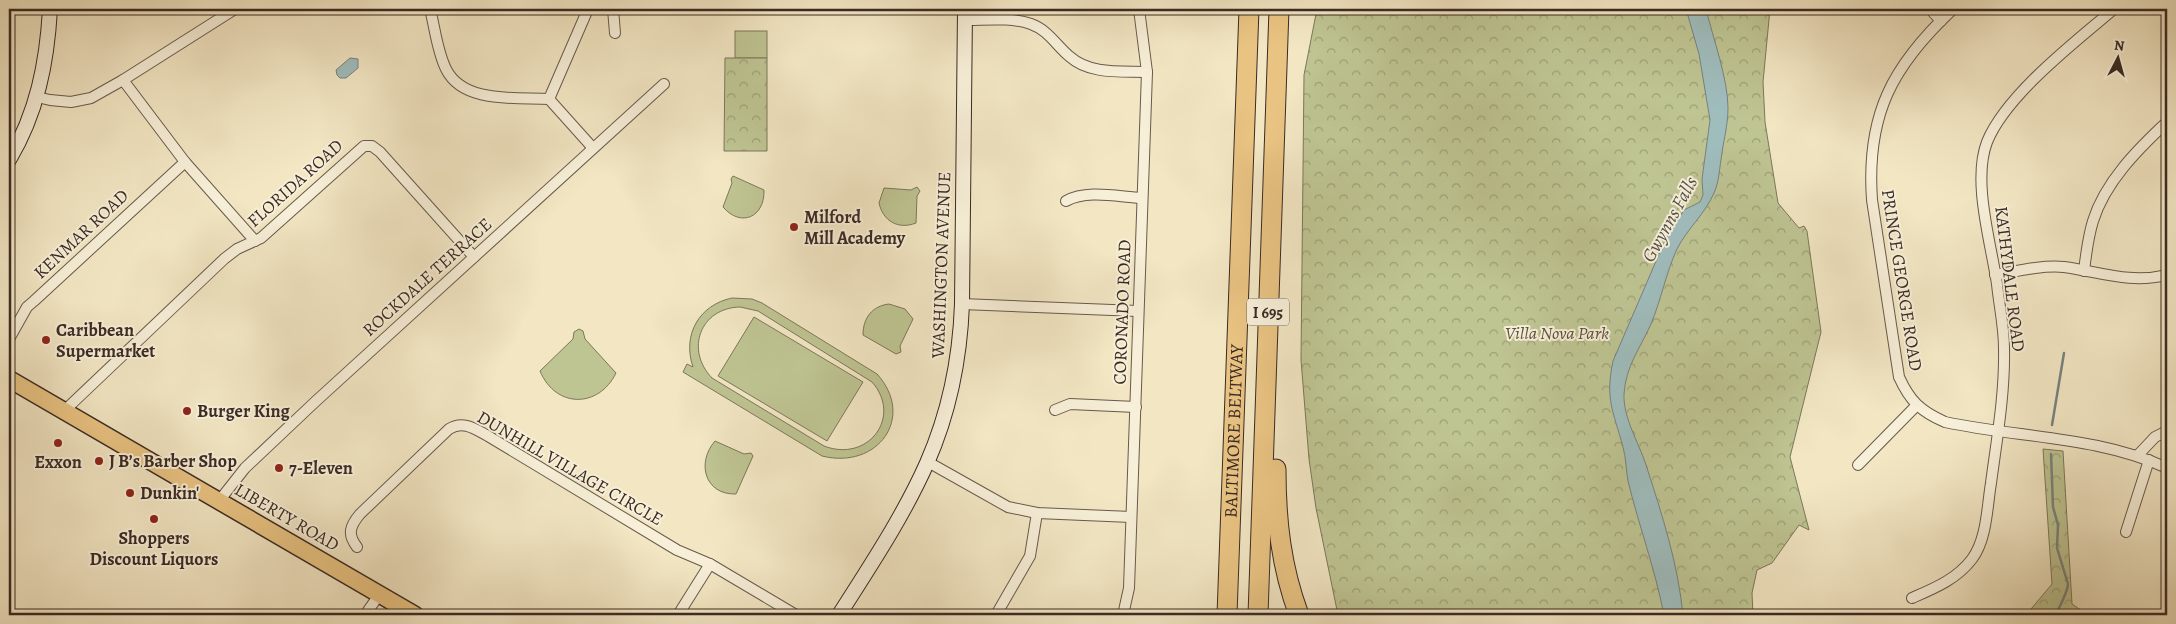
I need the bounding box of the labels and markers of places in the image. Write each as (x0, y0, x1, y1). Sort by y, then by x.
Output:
place label: Milford Mill Academy (804, 205, 906, 250)
marker: Milford Mill Academy (788, 221, 800, 233)
place label: Caribbean Supermarket (56, 318, 155, 363)
marker: Caribbean Supermarket (40, 334, 52, 346)
place label: Burger King (197, 399, 291, 423)
marker: Burger King (181, 405, 193, 417)
marker: Exxon (52, 437, 64, 449)
place label: J B’s Barber Shop (109, 449, 237, 473)
place label: Exxon (34, 450, 82, 474)
marker: J B’s Barber Shop (93, 455, 105, 467)
place label: 7-Eleven (289, 456, 353, 480)
marker: 7-Eleven (273, 462, 285, 474)
place label: Dunkin' (140, 481, 199, 505)
marker: Dunkin' (124, 487, 136, 499)
marker: Shoppers Discount Liquors (148, 513, 160, 525)
place label: Shoppers Discount Liquors (90, 526, 218, 571)

